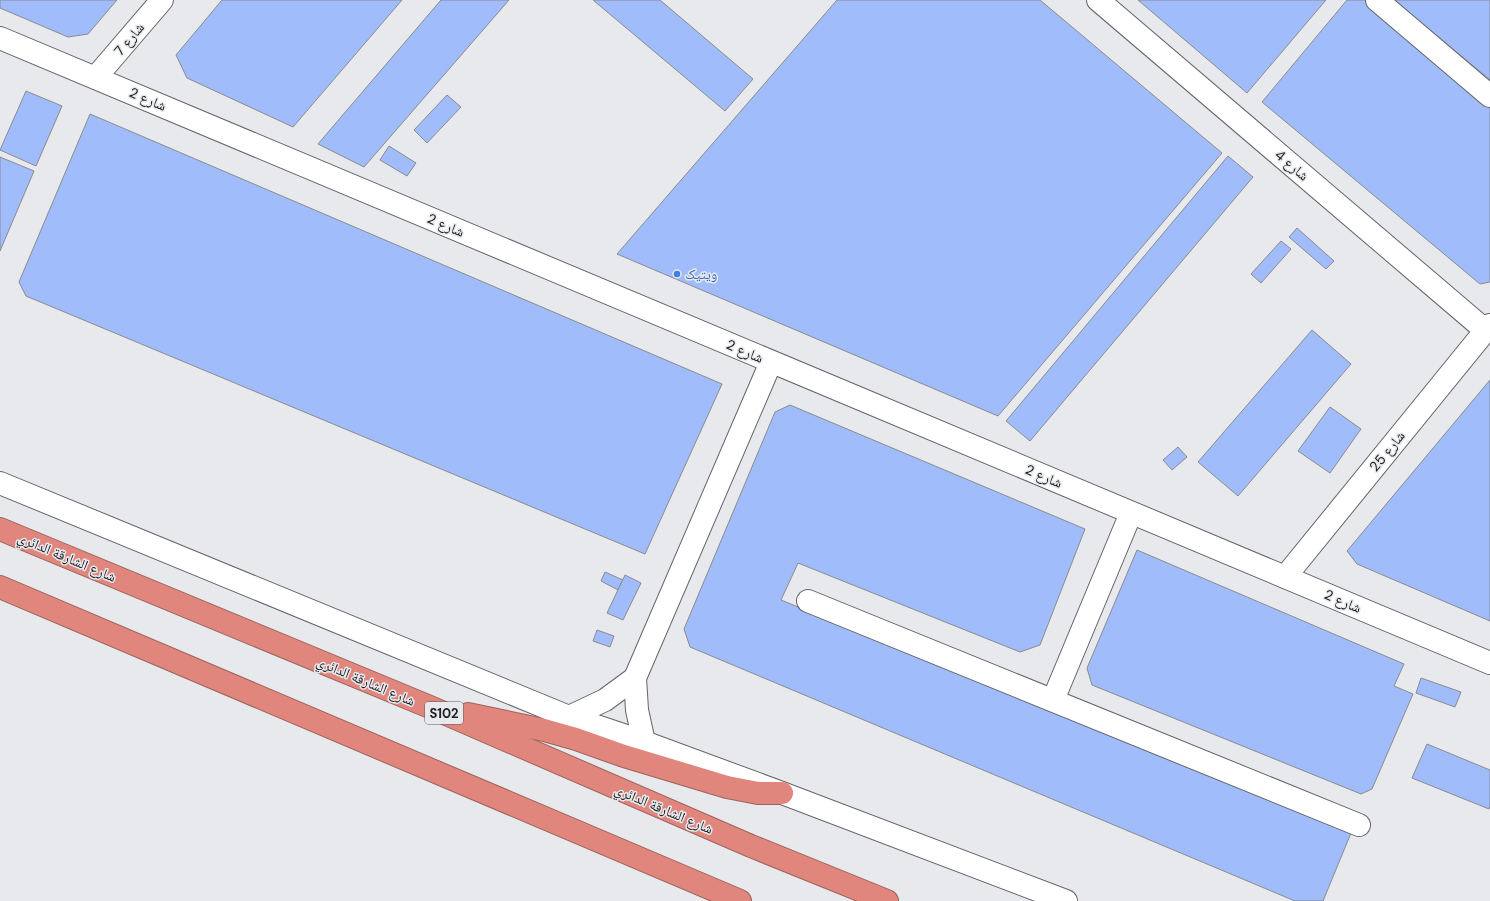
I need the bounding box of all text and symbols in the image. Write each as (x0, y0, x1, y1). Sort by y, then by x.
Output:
street label: شارع 7 (110, 19, 149, 60)
street label: شارع 2 (126, 83, 169, 116)
street label: شارع 4 (1271, 146, 1313, 185)
street label: شارع 2 (424, 209, 467, 242)
place label: ویتیک (685, 265, 717, 283)
marker: ویتیک (672, 269, 682, 279)
street label: شارع 2 (723, 335, 766, 368)
street label: شارع 25 (1365, 427, 1410, 476)
street label: شارع 2 (1022, 460, 1065, 493)
street label: شارع الشارقة الدائري (14, 528, 119, 588)
street label: شارع 2 (1321, 585, 1364, 618)
street label: شارع الشارقة الدائري (313, 652, 418, 712)
road number: S102 (425, 702, 463, 724)
street label: شارع الشارقة الدائري (611, 780, 716, 840)

